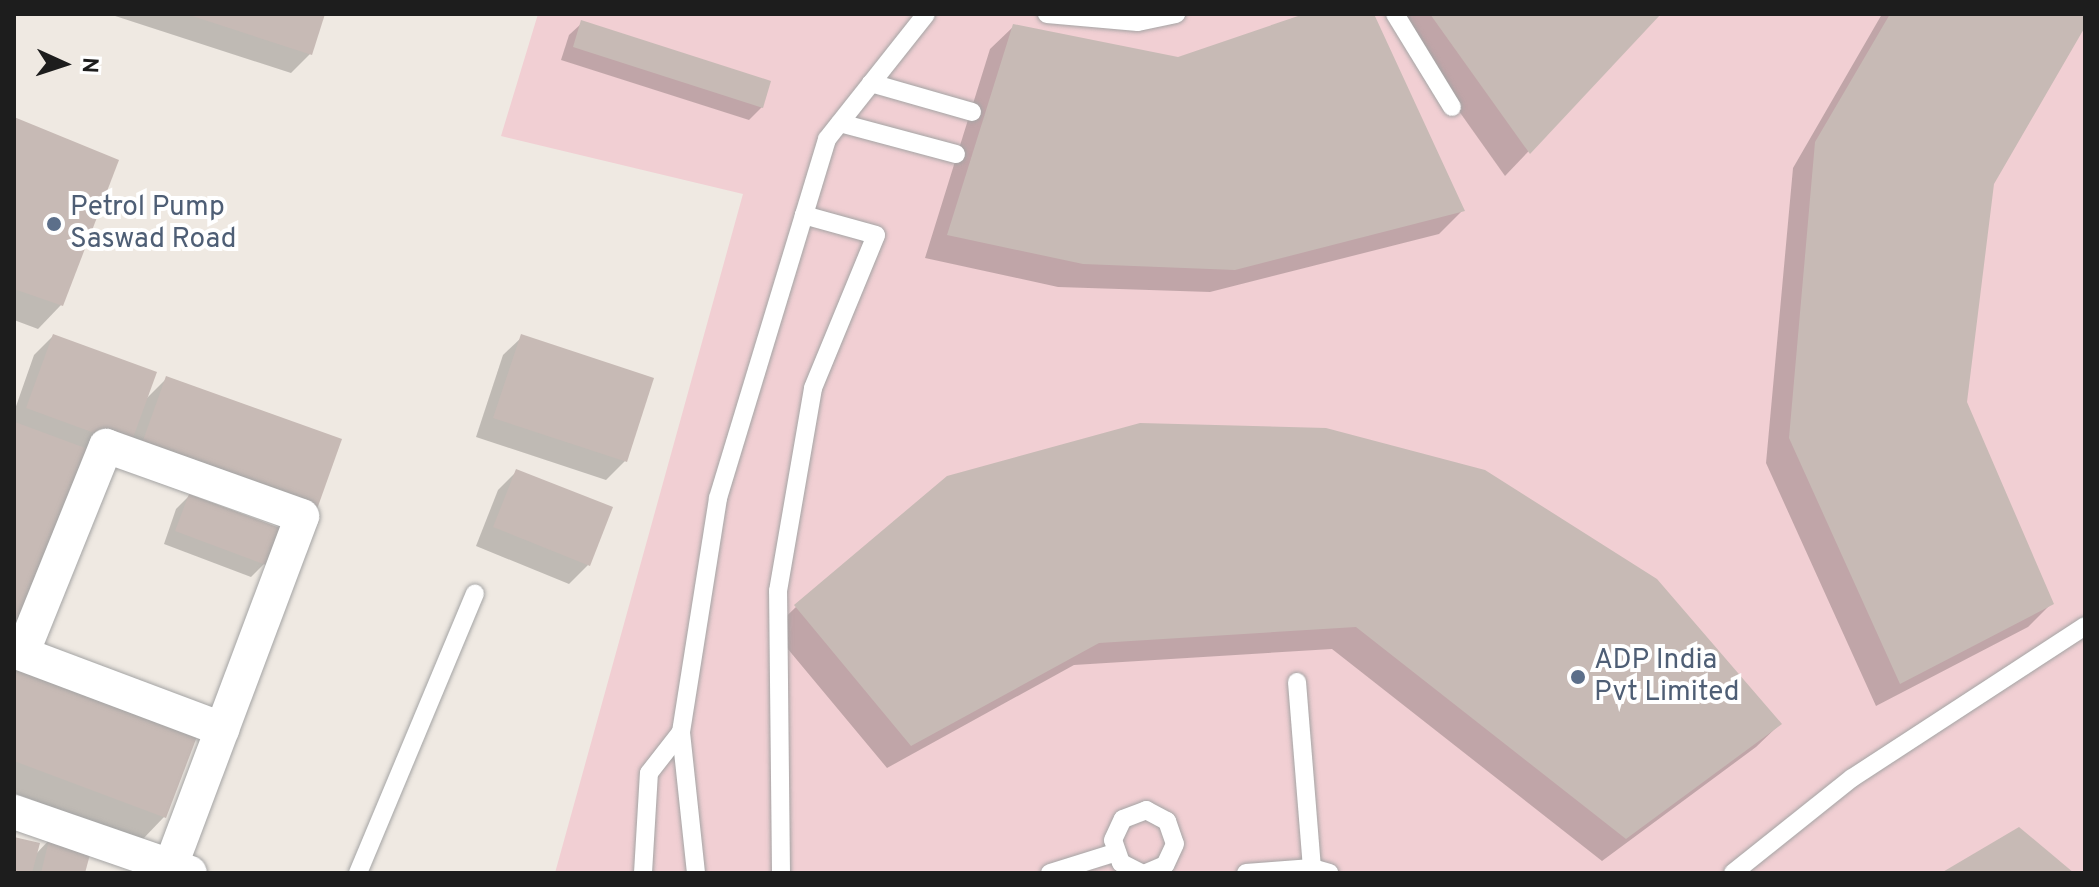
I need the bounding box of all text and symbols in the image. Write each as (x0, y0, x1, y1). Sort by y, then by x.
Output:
north arrow (24, 24, 104, 104)
text: N (75, 57, 102, 74)
place label: Petrol Pump Saswad Road (70, 191, 236, 257)
marker: Petrol Pump Saswad Road (45, 215, 63, 233)
place label: ADP India Pvt Limited (1594, 644, 1740, 710)
marker: ADP India Pvt Limited (1569, 668, 1587, 686)

